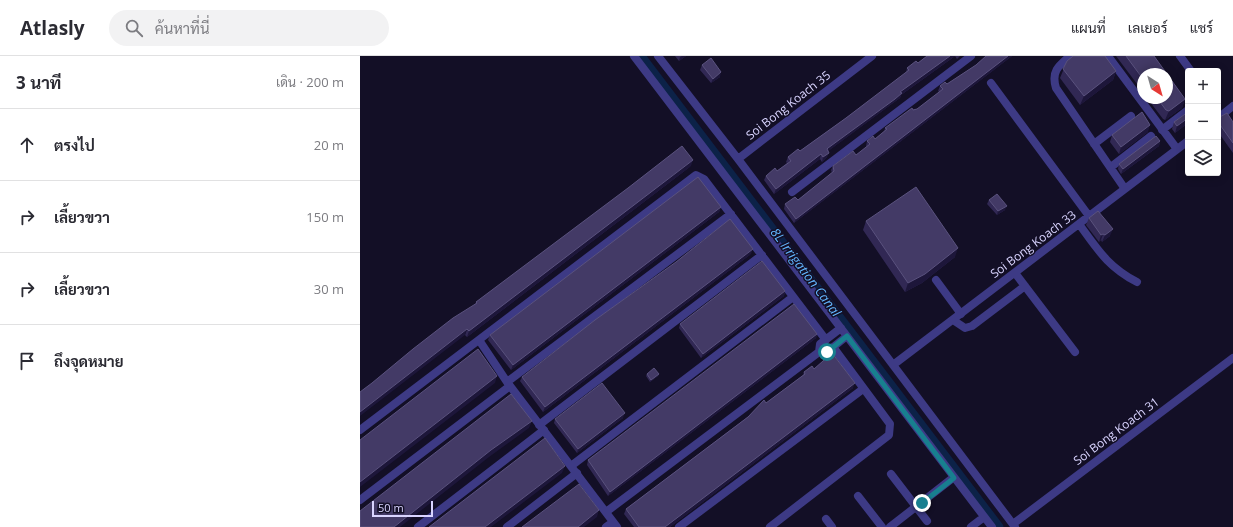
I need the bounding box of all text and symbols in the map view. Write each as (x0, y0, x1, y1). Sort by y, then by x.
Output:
search box (109, 10, 389, 46)
text: Atlasly (20, 15, 85, 41)
icon: search (123, 17, 145, 39)
text: ค้นหาที่นี่ (155, 18, 210, 38)
text: แผนที่ (1071, 18, 1106, 37)
text: เลเยอร์ (1128, 18, 1168, 37)
text: แชร์ (1190, 18, 1213, 37)
street label: Soi Bong Koach 35 (742, 66, 834, 143)
north arrow (1137, 68, 1173, 104)
map controls (1185, 68, 1221, 176)
button: + (1185, 68, 1221, 104)
text: 3 นาที (16, 71, 61, 94)
text: เดิน · 200 m (276, 73, 344, 91)
button: − (1185, 104, 1221, 140)
icon: ahead (16, 134, 38, 156)
text: ตรงไป (54, 135, 95, 155)
text: 20 m (314, 136, 344, 154)
button: layers (1185, 140, 1221, 176)
icon: right (16, 206, 38, 228)
street label: Soi Bong Koach 33 (987, 206, 1079, 282)
text: เลี้ยวขวา (54, 207, 110, 227)
text: 150 m (306, 208, 344, 226)
water label: 8L Irrigation Canal (767, 224, 846, 321)
icon: right (16, 278, 38, 300)
text: เลี้ยวขวา (54, 279, 110, 299)
text: 30 m (314, 280, 344, 298)
route start (818, 343, 836, 361)
icon: arrive (16, 350, 38, 372)
text: ถึงจุดหมาย (54, 351, 124, 371)
street label: Soi Bong Koach 31 (1070, 393, 1162, 469)
route end (913, 494, 931, 512)
scale bar (372, 499, 433, 518)
text: 50 m (378, 500, 404, 515)

